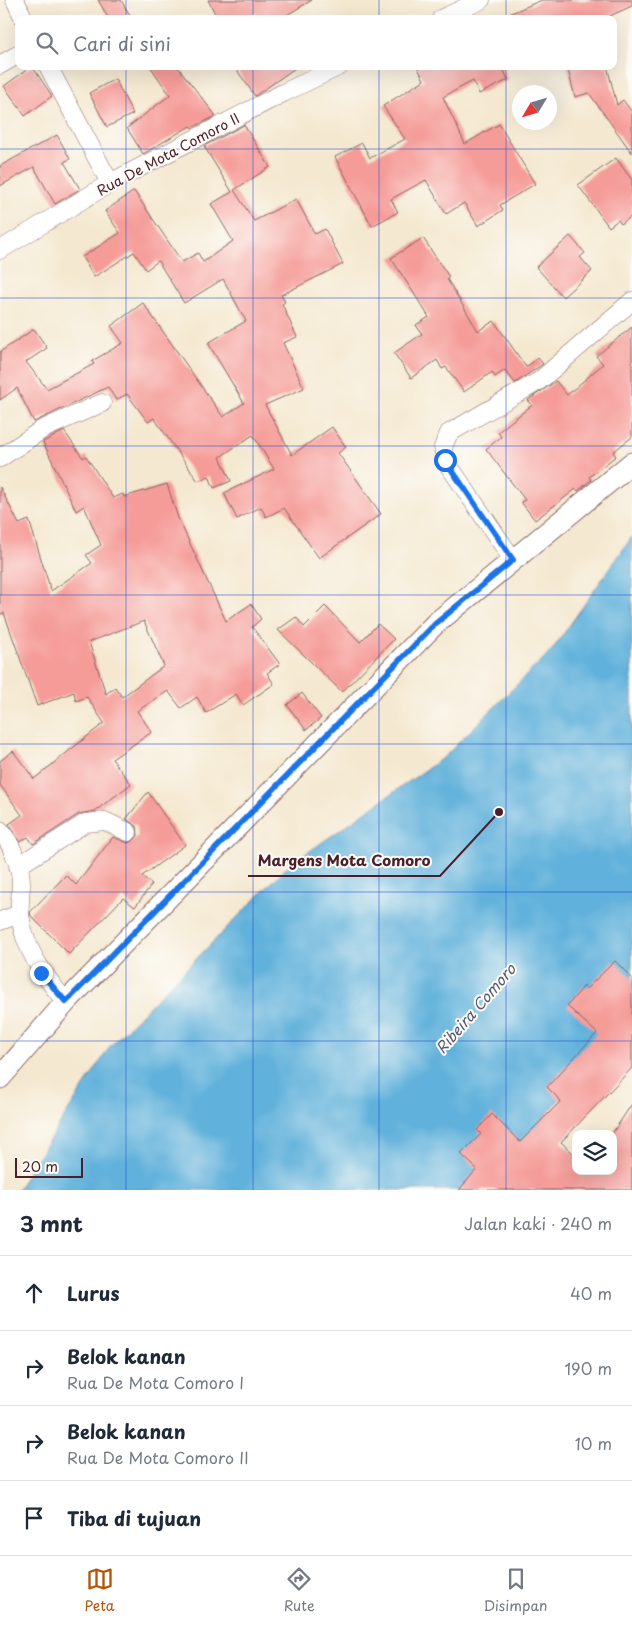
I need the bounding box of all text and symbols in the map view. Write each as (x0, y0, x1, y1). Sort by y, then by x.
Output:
search box (15, 15, 617, 70)
icon: search (33, 29, 61, 57)
text: Cari di sini (73, 29, 171, 57)
north arrow (512, 85, 557, 130)
street label: Rua De Mota Comoro II (93, 107, 243, 201)
route start (434, 449, 457, 472)
callout: Margens Mota Comoro (248, 846, 440, 876)
text: Margens Mota Comoro (258, 848, 430, 871)
water label: Ribeira Comoro (429, 957, 522, 1058)
route end (30, 962, 53, 985)
map controls (572, 1130, 617, 1175)
button: layers (572, 1130, 617, 1175)
scale bar (15, 1155, 82, 1178)
text: 20 m (22, 1156, 58, 1177)
text: 3 mnt (20, 1207, 83, 1239)
text: Jalan kaki · 240 m (464, 1211, 612, 1235)
icon: ahead (20, 1279, 48, 1307)
text: Lurus (67, 1279, 120, 1307)
text: 40 m (570, 1281, 612, 1305)
text: Belok kanan (67, 1342, 186, 1370)
icon: right (20, 1354, 48, 1382)
text: 190 m (564, 1356, 612, 1380)
text: Rua De Mota Comoro I (67, 1370, 244, 1394)
text: Belok kanan (67, 1417, 186, 1445)
icon: right (20, 1429, 48, 1457)
text: 10 m (575, 1431, 612, 1455)
text: Rua De Mota Comoro II (67, 1445, 249, 1469)
icon: arrive (20, 1504, 48, 1532)
text: Tiba di tujuan (67, 1504, 201, 1532)
tab: Peta (85, 1565, 115, 1616)
tab: Rute (284, 1565, 315, 1616)
tab: Disimpan (484, 1565, 547, 1616)

